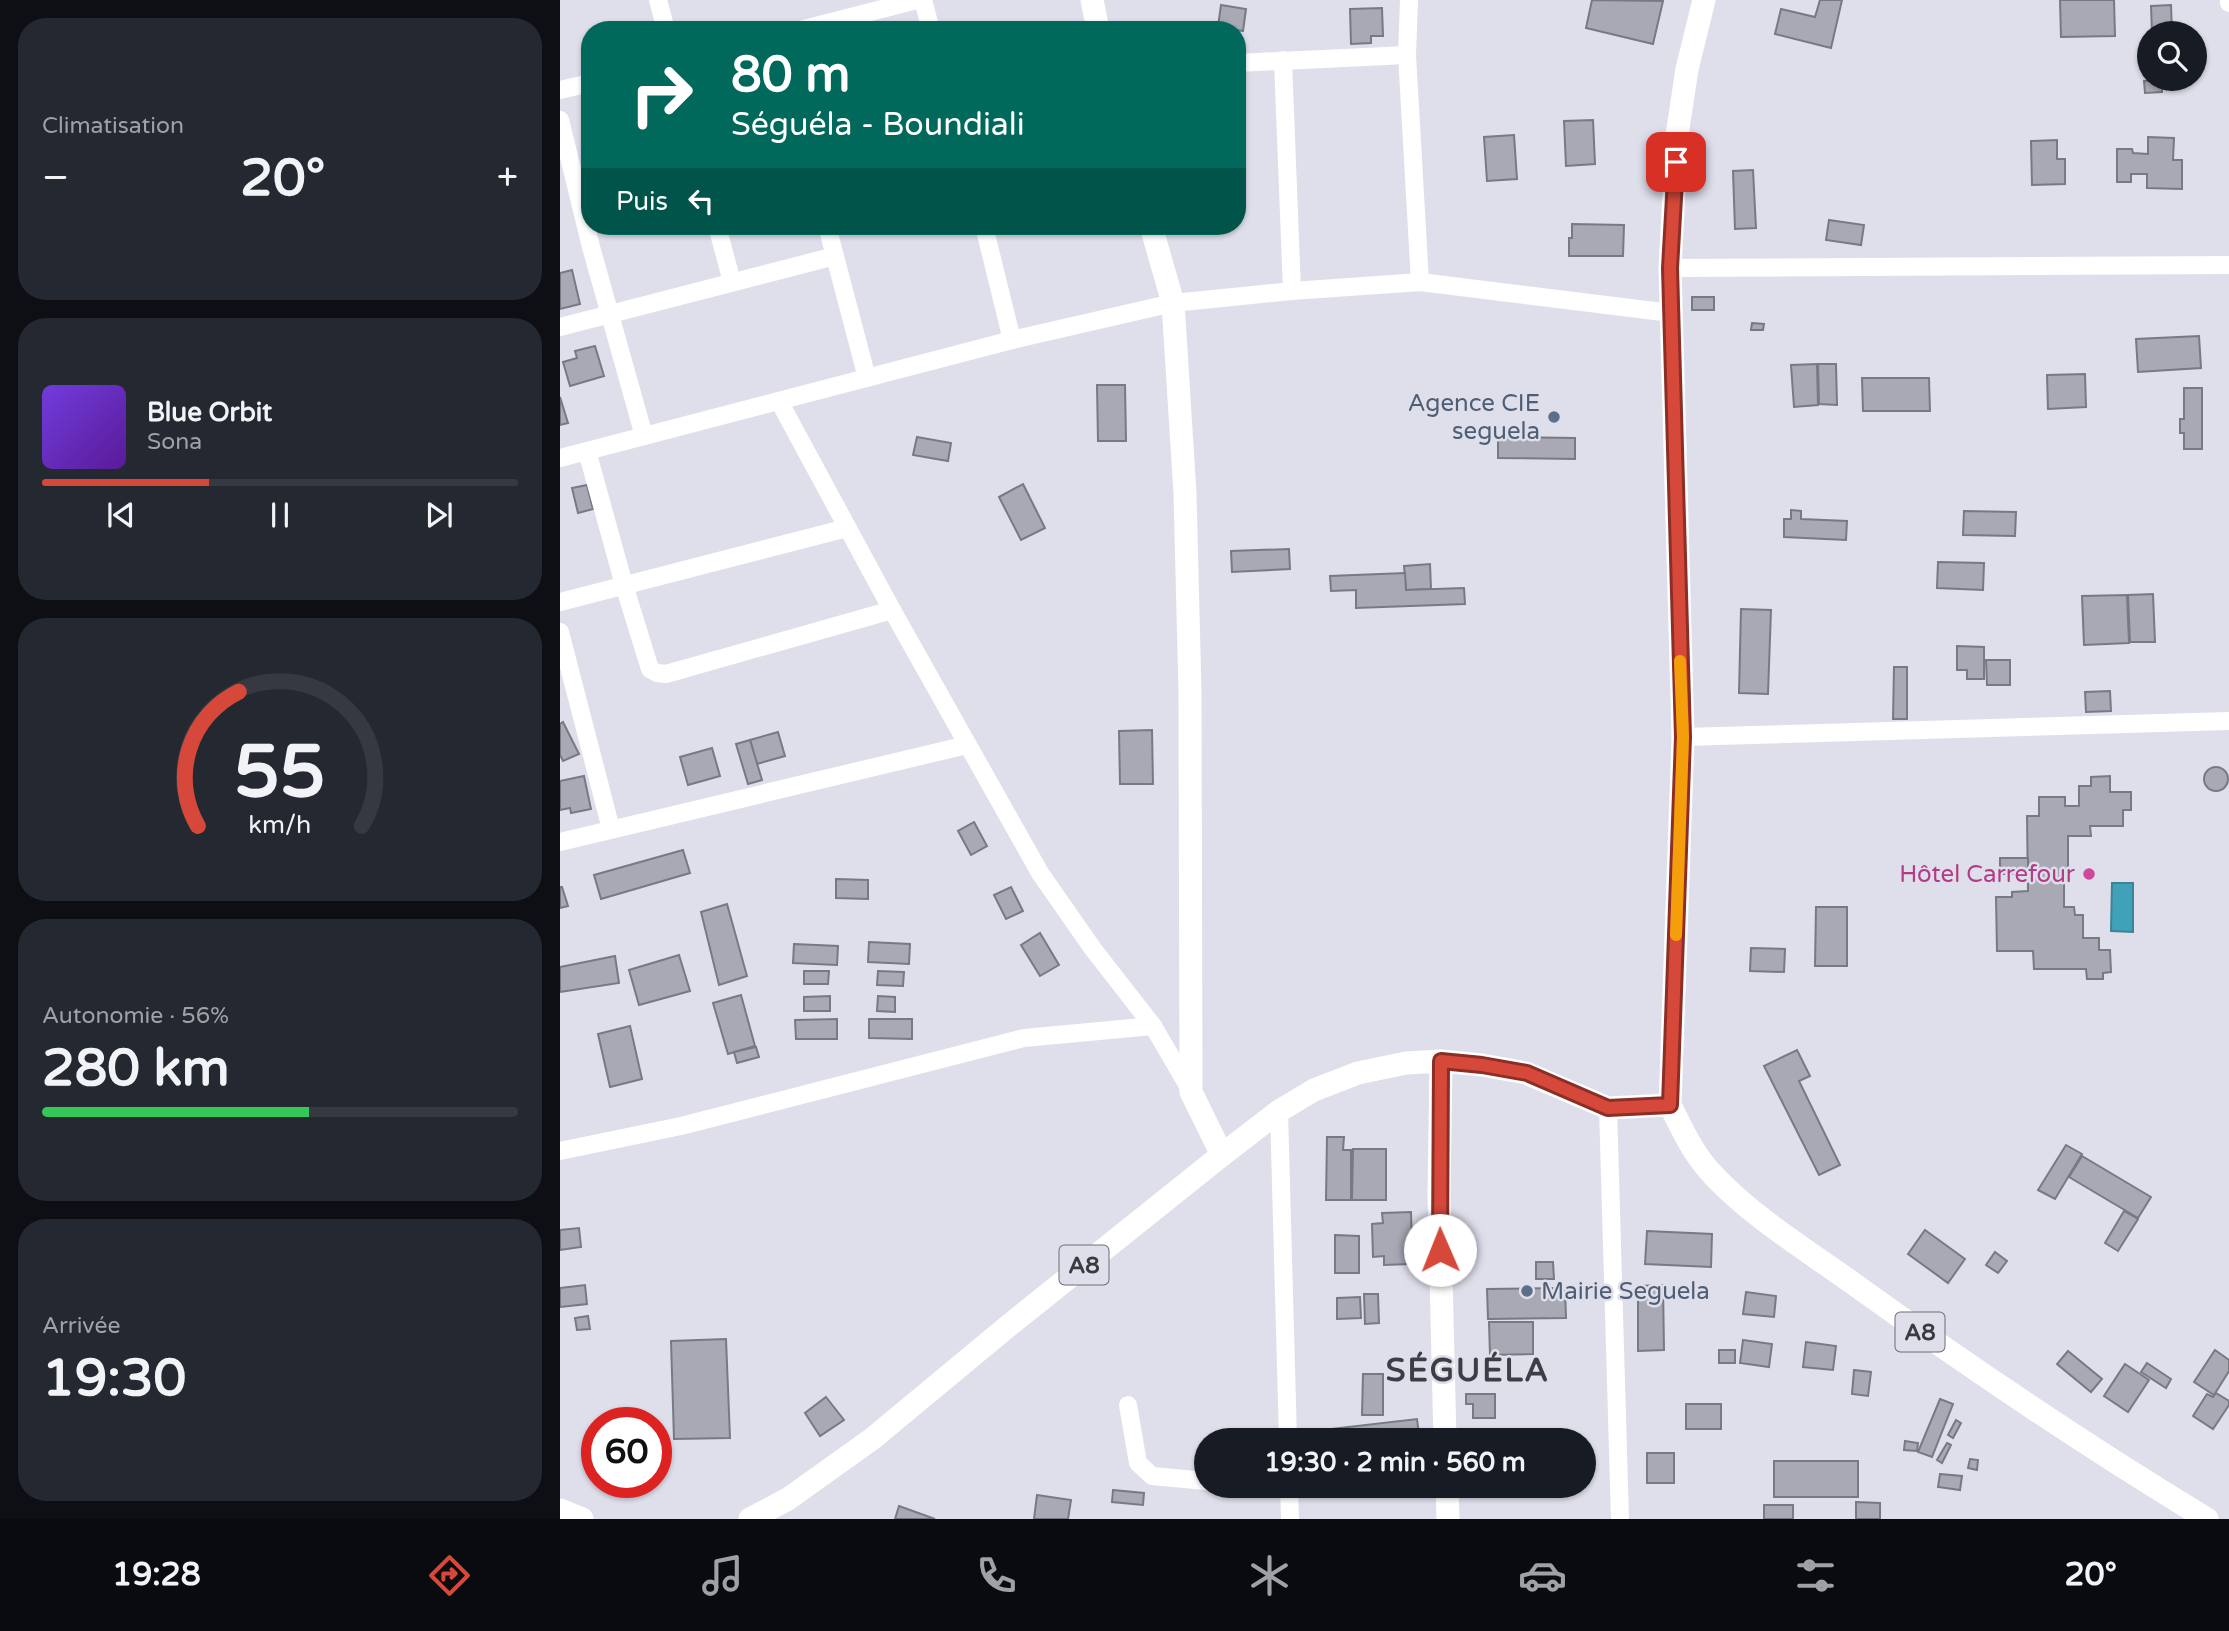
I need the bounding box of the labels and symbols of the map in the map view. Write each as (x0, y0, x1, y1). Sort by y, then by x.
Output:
pin (1646, 132, 1706, 192)
place label: Agence CIE seguela (1408, 389, 1540, 446)
marker: Agence CIE seguela (1546, 409, 1562, 425)
place label: Hôtel Carrefour (1899, 860, 2076, 889)
marker: Hôtel Carrefour (2081, 866, 2097, 882)
position arrow (1403, 1213, 1477, 1287)
road number: A8 (1060, 1246, 1108, 1284)
place label: Mairie Seguela (1541, 1277, 1710, 1306)
marker: Mairie Seguela (1519, 1283, 1535, 1299)
road number: A8 (1896, 1312, 1944, 1352)
district label: SÉGUÉLA (1386, 1351, 1550, 1390)
speed limit sign: 60 (581, 1407, 672, 1498)

